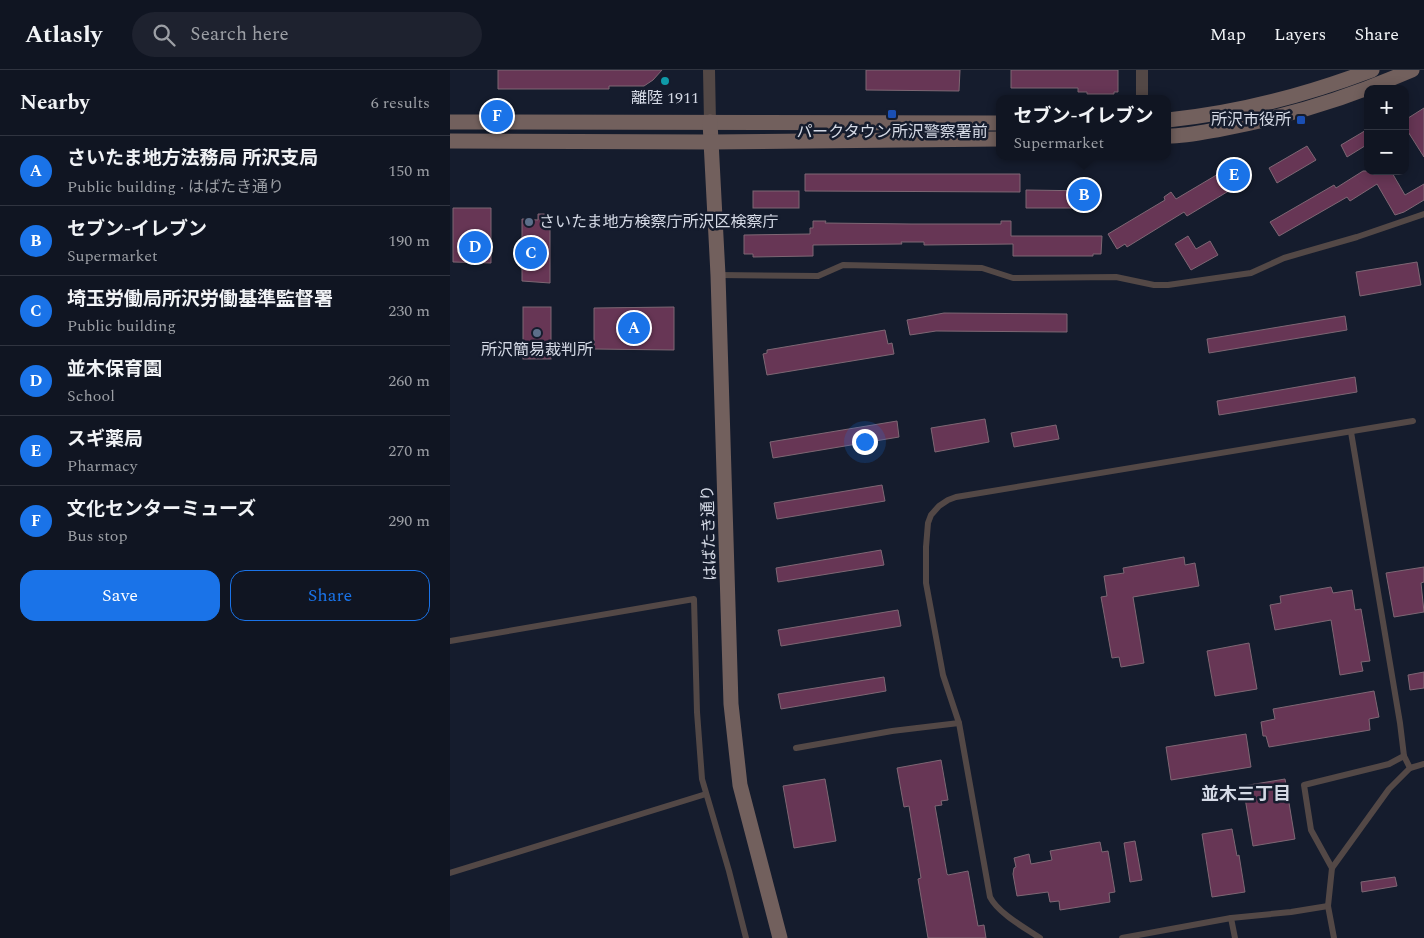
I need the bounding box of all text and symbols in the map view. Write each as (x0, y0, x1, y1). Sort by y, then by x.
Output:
search box (132, 12, 482, 57)
text: Atlasly (25, 17, 102, 53)
text: Search here (190, 20, 289, 49)
icon: search (150, 21, 178, 49)
text: Map (1210, 21, 1246, 48)
text: Layers (1274, 21, 1326, 48)
text: Share (1354, 21, 1399, 48)
marker: 離陸 1911 (659, 75, 671, 87)
map controls (1364, 85, 1409, 175)
button: + (1364, 85, 1409, 130)
place label: 離陸 1911 (631, 86, 699, 110)
text: Nearby (20, 87, 90, 119)
text: 6 results (371, 91, 430, 115)
popup (996, 95, 1171, 160)
pin: F (481, 97, 513, 135)
text: セブン-イレブン (1013, 102, 1154, 131)
marker: パークタウン所沢警察署前 (886, 108, 898, 120)
place label: 所沢市役所 (1211, 108, 1291, 132)
marker: 所沢市役所 (1295, 114, 1307, 126)
place label: パークタウン所沢警察署前 (796, 120, 988, 144)
button: − (1364, 130, 1409, 175)
text: Supermarket (1013, 131, 1104, 155)
text: さいたま地方法務局 所沢支局 (67, 144, 318, 173)
pin: E (1218, 156, 1250, 194)
text: A (30, 159, 42, 183)
text: 150 m (388, 159, 430, 183)
text: Public building · はばたき通り (67, 175, 284, 199)
pin: B (1068, 176, 1100, 214)
place label: さいたま地方検察庁所沢区検察庁 (539, 210, 779, 234)
text: セブン-イレブン (67, 215, 207, 244)
marker: さいたま地方検察庁所沢区検察庁 (523, 216, 535, 228)
pin: D (459, 228, 491, 266)
text: B (30, 229, 42, 253)
text: 190 m (388, 229, 430, 253)
pin: C (515, 234, 547, 272)
text: Supermarket (67, 244, 158, 268)
text: 埼玉労働局所沢労働基準監督署 (67, 285, 333, 314)
text: C (30, 299, 42, 323)
text: 230 m (388, 299, 430, 323)
pin: A (618, 309, 650, 347)
text: Public building (67, 314, 176, 338)
marker: 所沢簡易裁判所 (531, 327, 543, 339)
place label: 所沢簡易裁判所 (481, 338, 593, 362)
text: 並木保育園 (67, 355, 162, 384)
text: D (30, 369, 42, 393)
text: 260 m (388, 369, 430, 393)
text: School (67, 384, 115, 408)
text: スギ薬局 (67, 425, 143, 454)
your location (852, 429, 878, 455)
text: E (31, 439, 41, 463)
text: 270 m (388, 439, 430, 463)
text: Pharmacy (67, 454, 137, 478)
street label: はばたき通り (695, 485, 723, 581)
text: 文化センターミューズ (67, 495, 256, 524)
text: F (31, 509, 41, 533)
text: 290 m (388, 509, 430, 533)
text: Bus stop (67, 524, 128, 548)
button: Save (20, 570, 220, 621)
button: Share (230, 570, 430, 621)
district label: 並木三丁目 (1201, 781, 1291, 808)

